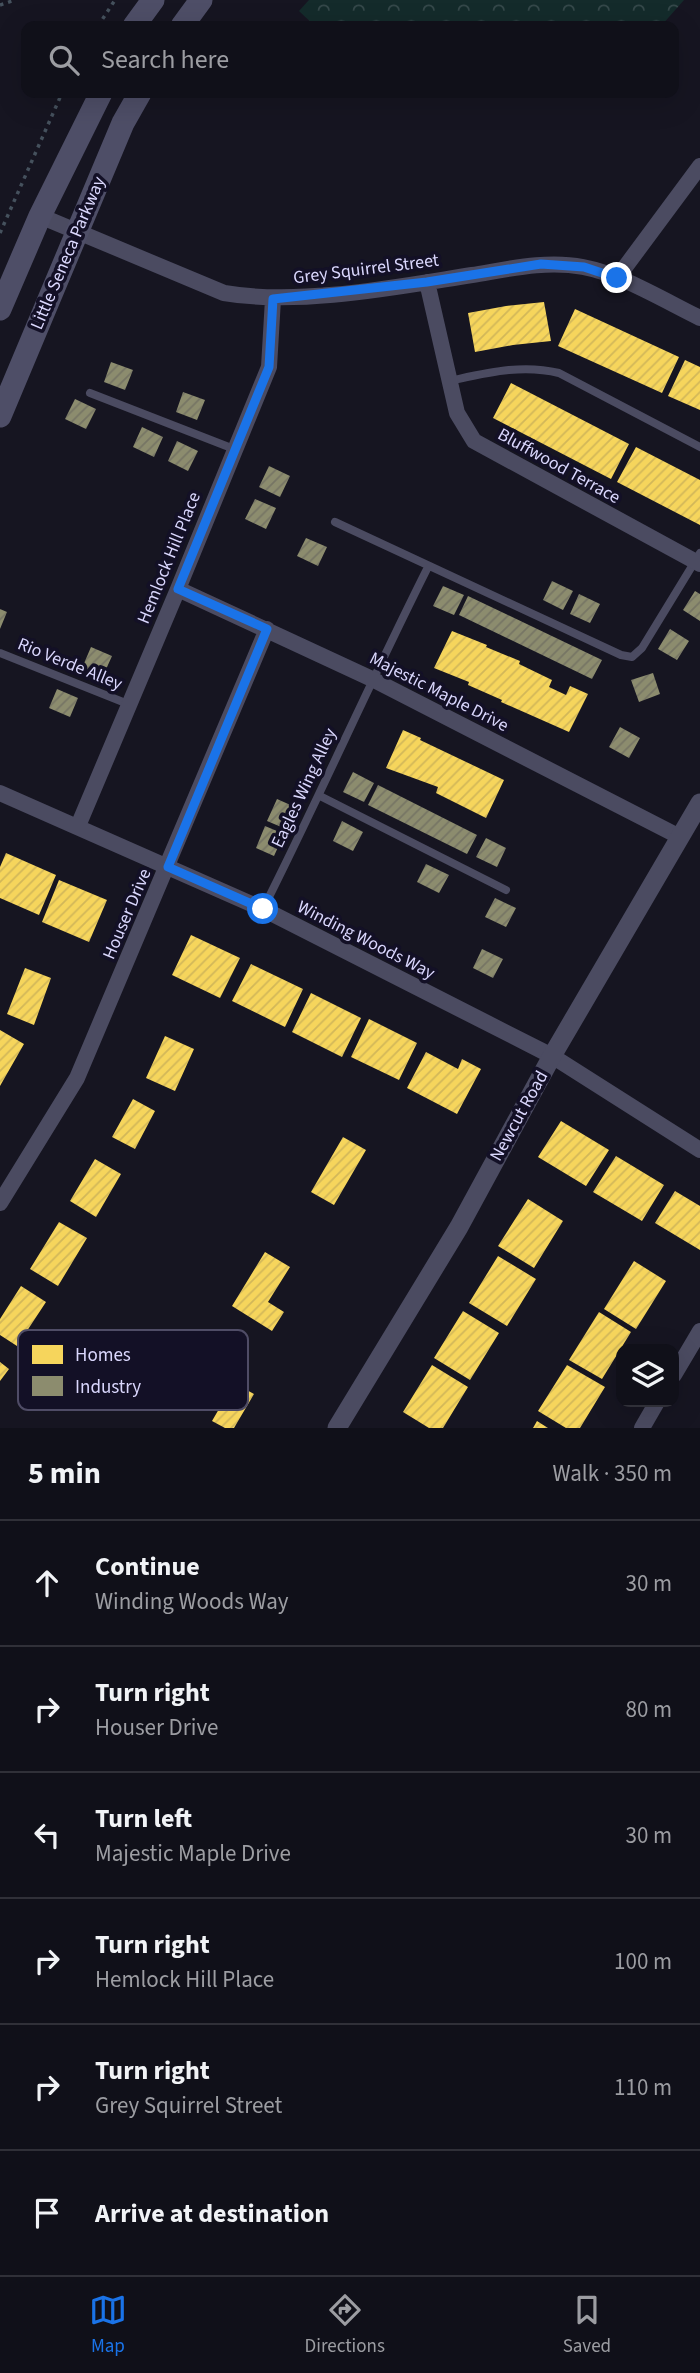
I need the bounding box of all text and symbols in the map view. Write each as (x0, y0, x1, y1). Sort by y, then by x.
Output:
search box (21, 21, 679, 98)
icon: search (45, 41, 83, 79)
text: Search here (101, 41, 229, 78)
street label: Little Seneca Parkway (24, 172, 112, 333)
street label: Grey Squirrel Street (292, 248, 440, 290)
route end (601, 262, 632, 293)
street label: Bluffwood Terrace (493, 422, 625, 510)
street label: Hemlock Hill Place (131, 488, 207, 628)
street label: Rio Verde Alley (14, 632, 127, 697)
street label: Majestic Maple Drive (365, 646, 513, 738)
street label: Eagles Wing Alley (265, 723, 343, 852)
street label: Houser Drive (97, 865, 157, 963)
route start (247, 893, 278, 924)
street label: Winding Woods Way (293, 894, 440, 986)
street label: Newcut Road (484, 1066, 554, 1166)
legend (18, 1330, 248, 1410)
text: Homes (75, 1342, 131, 1369)
map controls (616, 1344, 679, 1407)
button: layers (616, 1344, 679, 1407)
text: Industry (75, 1374, 141, 1401)
text: 5 min (28, 1452, 101, 1495)
text: Walk · 350 m (553, 1457, 672, 1490)
text: Continue (95, 1548, 200, 1585)
icon: ahead (28, 1564, 66, 1602)
text: 30 m (625, 1567, 672, 1600)
text: Winding Woods Way (95, 1585, 289, 1618)
text: Turn right (95, 1674, 210, 1711)
icon: right (28, 1690, 66, 1728)
text: 80 m (625, 1693, 672, 1726)
text: Houser Drive (95, 1711, 218, 1744)
text: Turn left (95, 1800, 192, 1837)
icon: left (28, 1816, 66, 1854)
text: 30 m (625, 1819, 672, 1852)
text: Majestic Maple Drive (95, 1837, 291, 1870)
text: Turn right (95, 1926, 210, 1963)
icon: right (28, 1942, 66, 1980)
text: 100 m (614, 1945, 672, 1978)
text: Hemlock Hill Place (95, 1963, 274, 1996)
text: Turn right (95, 2052, 210, 2089)
icon: right (28, 2068, 66, 2106)
text: 110 m (614, 2071, 672, 2104)
text: Grey Squirrel Street (95, 2089, 282, 2122)
icon: arrive (28, 2194, 66, 2232)
text: Arrive at destination (95, 2195, 329, 2232)
tab: Map (89, 2291, 127, 2360)
tab: Directions (305, 2291, 385, 2360)
tab: Saved (563, 2291, 611, 2360)

